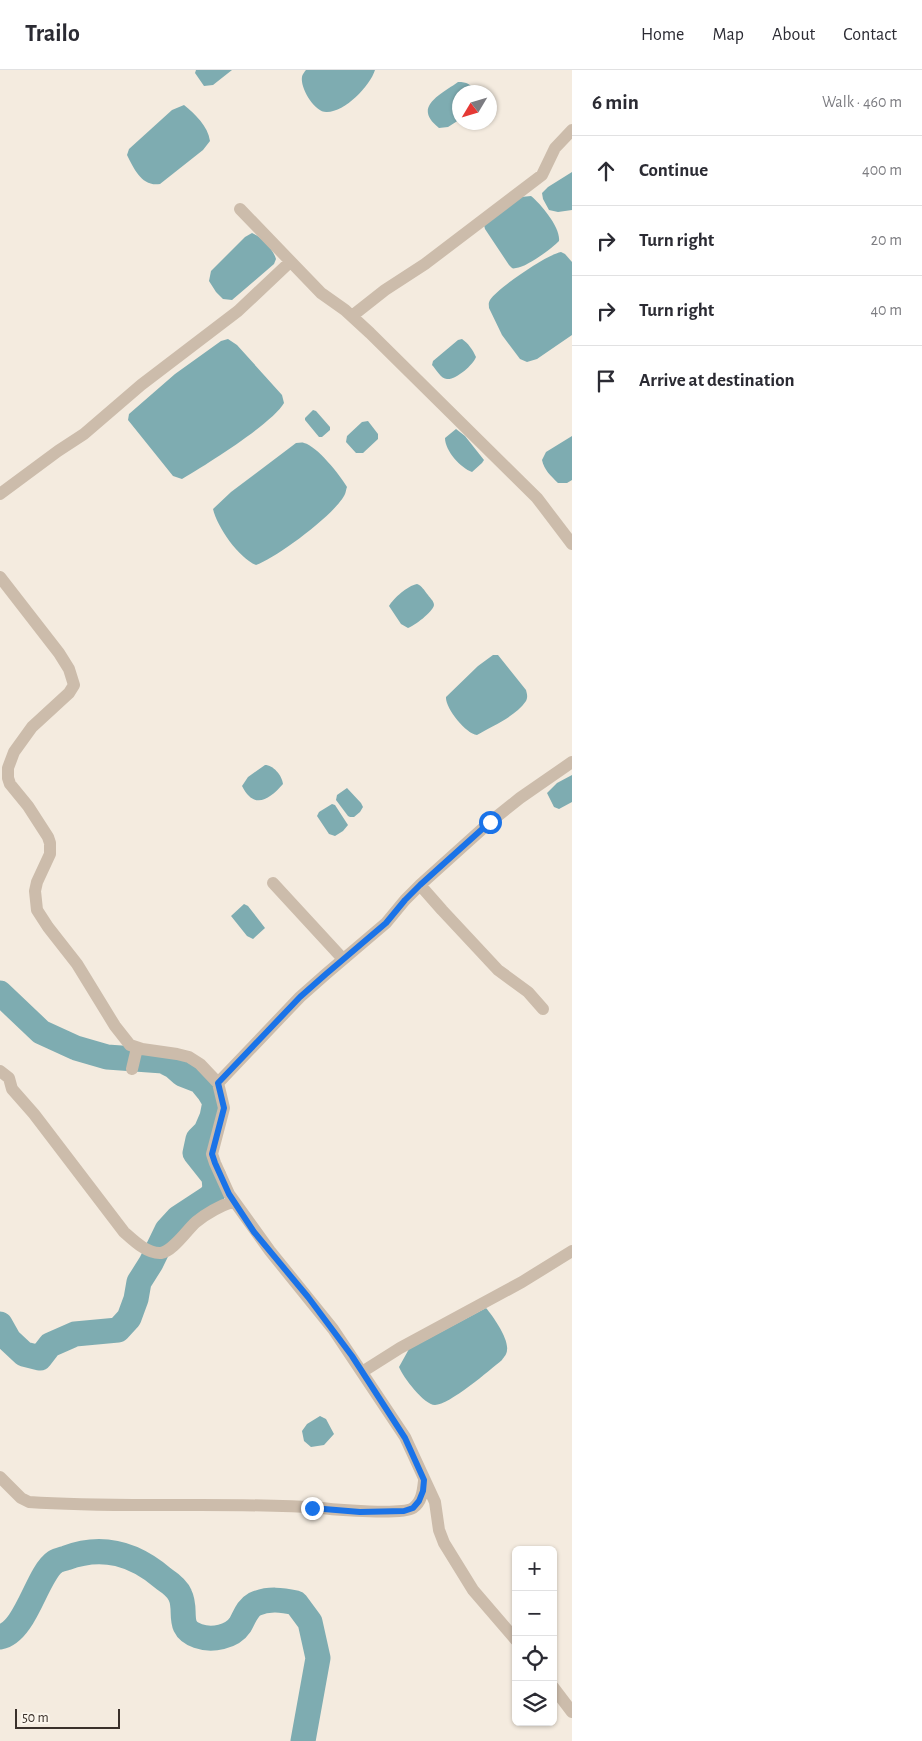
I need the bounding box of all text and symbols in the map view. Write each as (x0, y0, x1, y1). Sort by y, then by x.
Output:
text: Trailo (25, 22, 80, 46)
text: Home (641, 26, 684, 44)
text: Map (712, 26, 744, 44)
text: About (772, 26, 815, 44)
text: Contact (843, 26, 897, 44)
north arrow (452, 85, 497, 130)
text: 6 min (592, 92, 639, 113)
text: Walk · 460 m (822, 94, 902, 110)
icon: ahead (592, 157, 620, 185)
text: Continue (639, 161, 708, 180)
text: 400 m (862, 162, 902, 178)
icon: right (592, 227, 620, 255)
text: Turn right (639, 231, 714, 250)
text: 20 m (871, 232, 902, 248)
icon: right (592, 297, 620, 325)
text: Turn right (639, 301, 714, 320)
text: 40 m (870, 302, 902, 318)
icon: arrive (592, 367, 620, 395)
text: Arrive at destination (639, 371, 795, 390)
route start (479, 811, 502, 834)
route end (301, 1497, 324, 1520)
map controls (512, 1546, 557, 1726)
button: + (512, 1546, 557, 1591)
button: − (512, 1591, 557, 1636)
button: locate (512, 1636, 557, 1681)
button: layers (512, 1681, 557, 1726)
scale bar (15, 1706, 120, 1729)
text: 50 m (22, 1711, 49, 1725)

